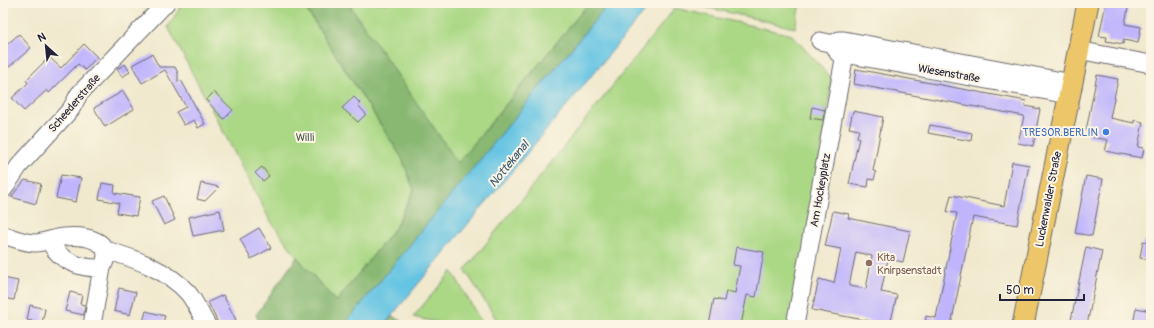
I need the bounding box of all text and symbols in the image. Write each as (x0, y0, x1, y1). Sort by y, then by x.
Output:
north arrow (26, 26, 66, 66)
text: N (35, 30, 48, 45)
street label: Wiesenstraße (917, 62, 981, 85)
street label: Scheederstraße (46, 71, 103, 135)
place label: TRESOR.BERLIN (1023, 126, 1098, 139)
marker: TRESOR.BERLIN (1101, 127, 1111, 137)
park label: Willi (296, 131, 314, 144)
water label: Nottekanal (486, 137, 533, 191)
street label: Luckenwalder Straße (1033, 150, 1064, 248)
street label: Am Hockeyplatz (808, 152, 833, 228)
place label: Kita Knirpsenstadt (877, 251, 942, 277)
marker: Kita Knirpsenstadt (864, 258, 874, 268)
scale bar (1000, 276, 1084, 302)
text: 50 m (1006, 283, 1034, 298)

